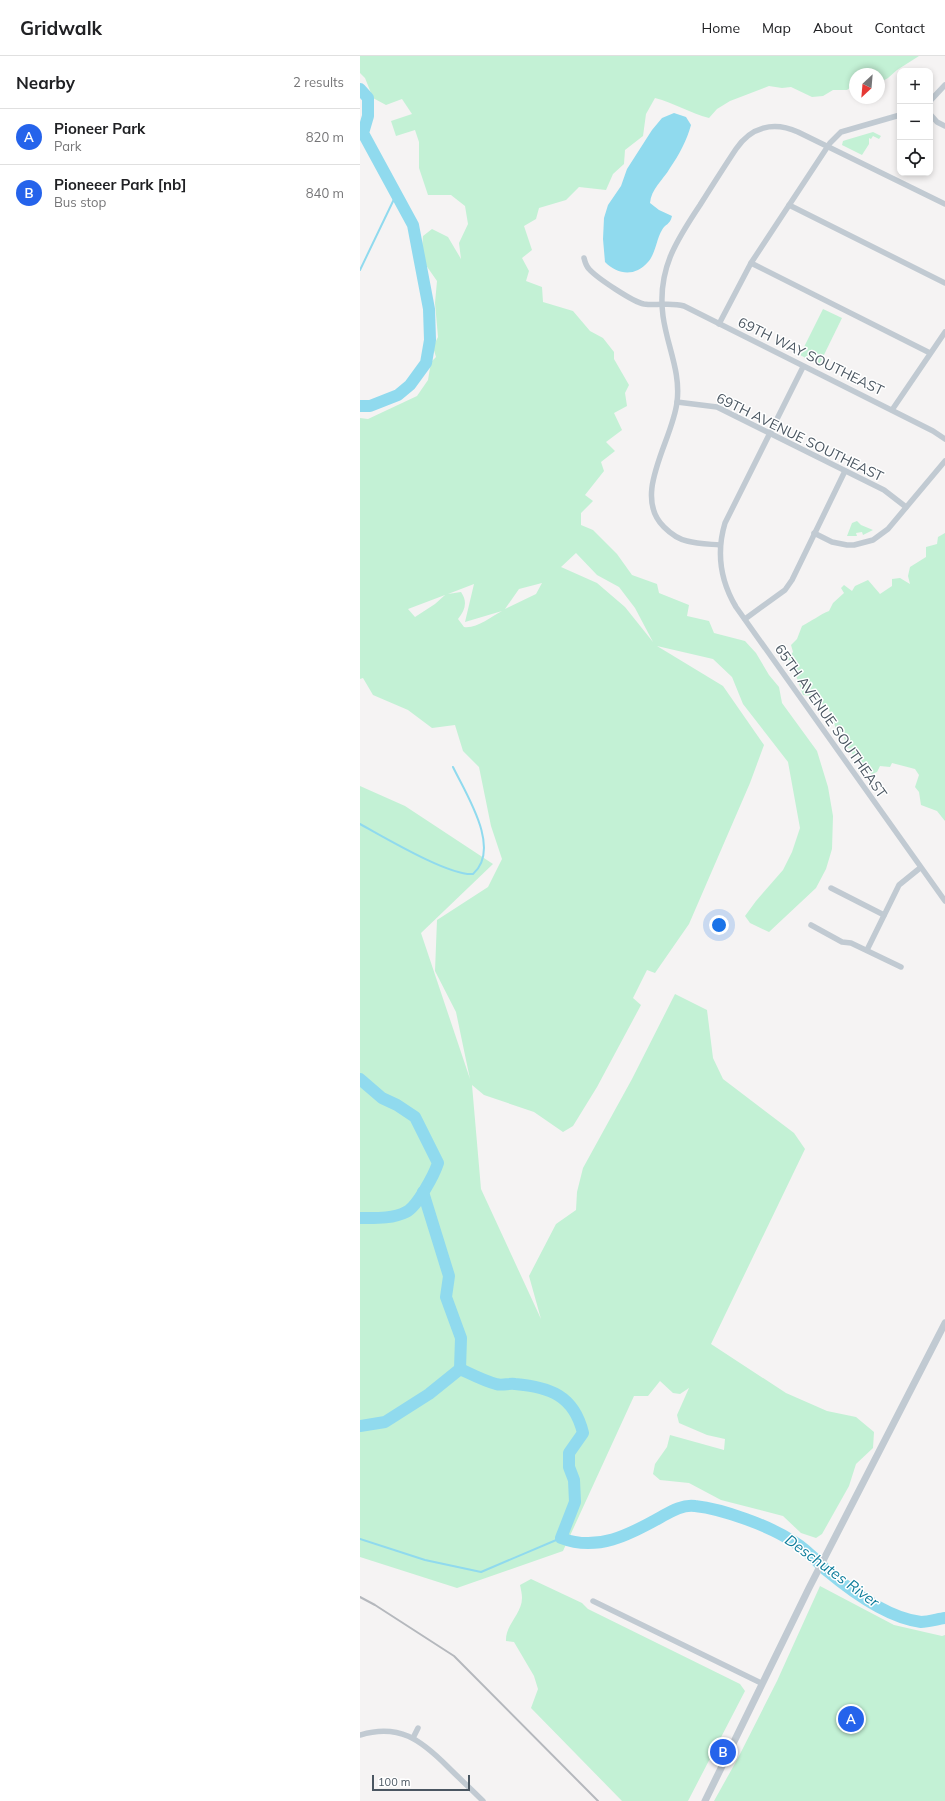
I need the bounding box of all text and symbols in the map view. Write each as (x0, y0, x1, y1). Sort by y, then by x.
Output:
text: Gridwalk (20, 16, 102, 40)
text: Home (701, 19, 740, 37)
text: Map (762, 19, 791, 37)
text: About (813, 19, 853, 37)
text: Contact (875, 19, 925, 37)
north arrow (849, 68, 885, 104)
map controls (897, 68, 933, 176)
button: + (897, 68, 933, 104)
text: Nearby (16, 72, 75, 93)
text: 2 results (293, 74, 344, 90)
button: − (897, 104, 933, 140)
text: Pioneer Park (54, 119, 145, 138)
text: A (24, 129, 34, 145)
text: 820 m (306, 129, 344, 145)
text: Park (54, 138, 81, 154)
button: locate (897, 140, 933, 176)
text: Pioneeer Park [nb] (54, 175, 187, 194)
text: B (25, 185, 33, 201)
text: 840 m (306, 185, 344, 201)
text: Bus stop (54, 194, 106, 210)
street label: 69TH WAY SOUTHEAST (735, 313, 887, 399)
street label: 69TH AVENUE SOUTHEAST (713, 389, 887, 486)
street label: 65TH AVENUE SOUTHEAST (771, 641, 891, 802)
your location (709, 915, 729, 935)
water label: Deschutes River (781, 1530, 884, 1611)
pin: A (838, 1704, 864, 1734)
pin: B (710, 1737, 736, 1767)
scale bar (372, 1773, 470, 1792)
text: 100 m (378, 1775, 410, 1789)

